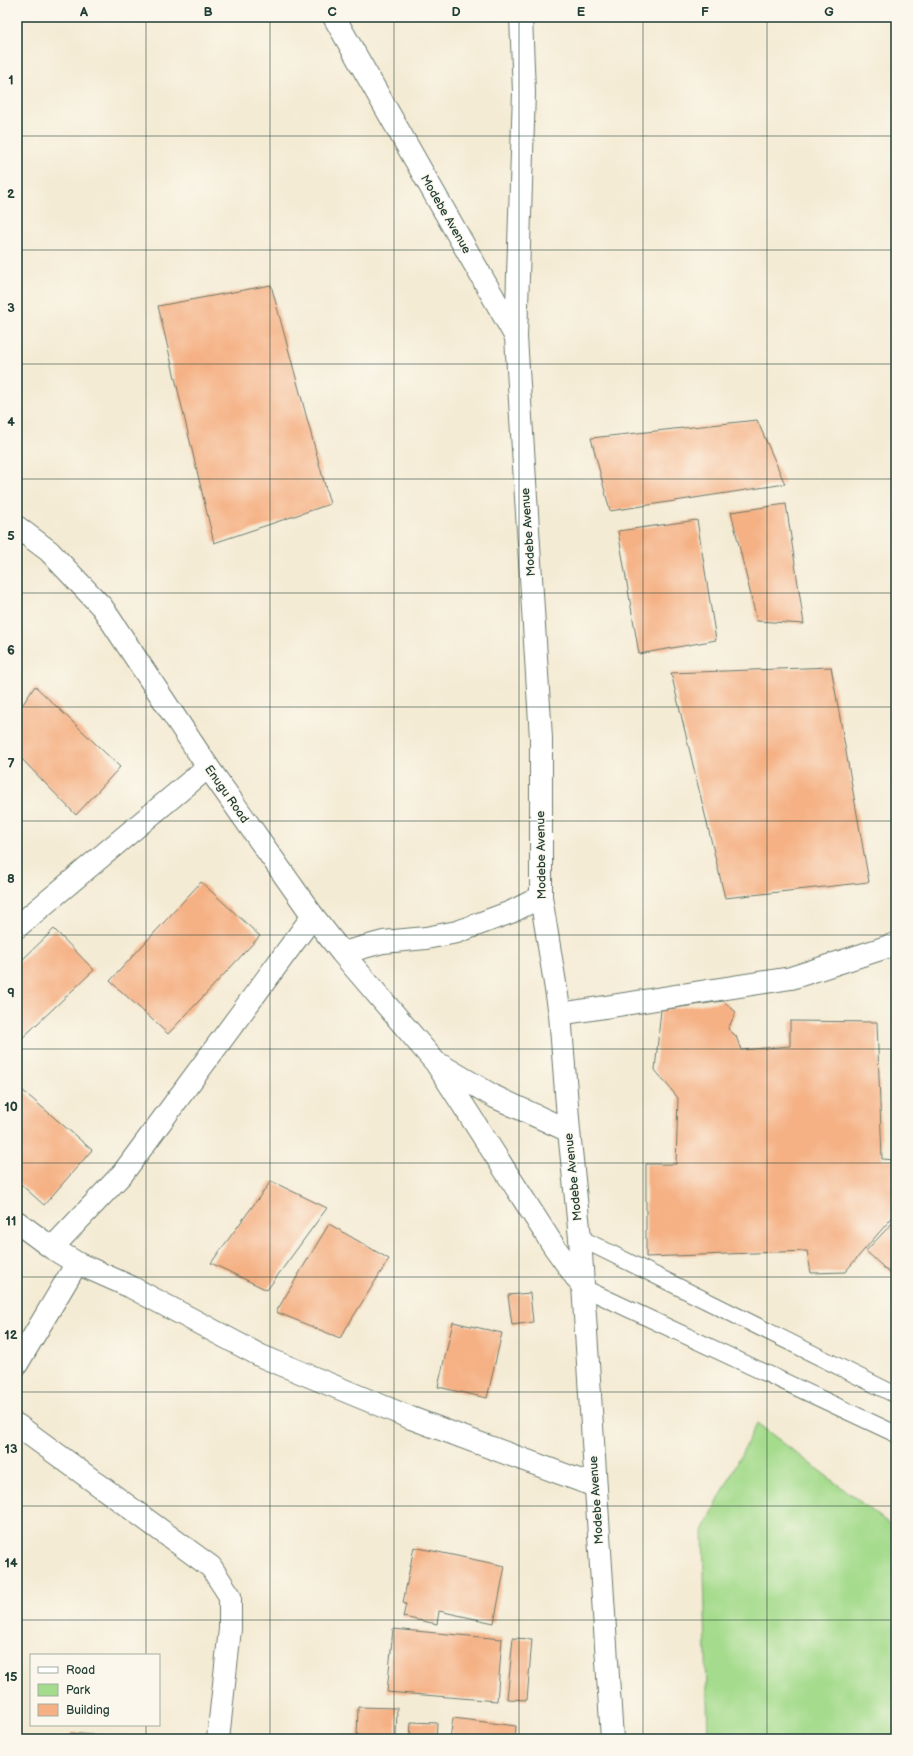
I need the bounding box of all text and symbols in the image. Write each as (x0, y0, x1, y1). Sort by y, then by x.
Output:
text: A (79, 4, 88, 20)
text: B (203, 4, 213, 20)
text: C (327, 4, 337, 20)
text: D (451, 4, 461, 20)
text: E (577, 4, 586, 20)
text: F (701, 4, 709, 20)
text: G (824, 4, 834, 20)
text: 1 (8, 72, 14, 88)
street label: Modebe Avenue (417, 172, 474, 256)
text: 2 (7, 186, 15, 202)
text: 3 (7, 300, 15, 316)
text: 4 (7, 414, 15, 430)
street label: Modebe Avenue (518, 487, 539, 577)
text: 5 (7, 528, 15, 544)
text: 6 (7, 642, 15, 658)
text: 7 (7, 756, 15, 772)
street label: Enugu Road (201, 762, 252, 826)
street label: Modebe Avenue (533, 811, 550, 899)
text: 8 (7, 871, 15, 887)
text: 9 (7, 985, 15, 1001)
text: 10 (4, 1099, 18, 1115)
street label: Modebe Avenue (561, 1132, 586, 1222)
text: 11 (6, 1213, 16, 1229)
text: 12 (4, 1327, 18, 1343)
text: 13 (4, 1441, 18, 1457)
street label: Modebe Avenue (586, 1455, 607, 1545)
text: 14 (4, 1555, 18, 1571)
legend (30, 1654, 160, 1726)
text: Road (66, 1663, 95, 1678)
text: 15 (5, 1669, 18, 1685)
text: Park (66, 1683, 90, 1698)
text: Building (66, 1703, 110, 1718)

